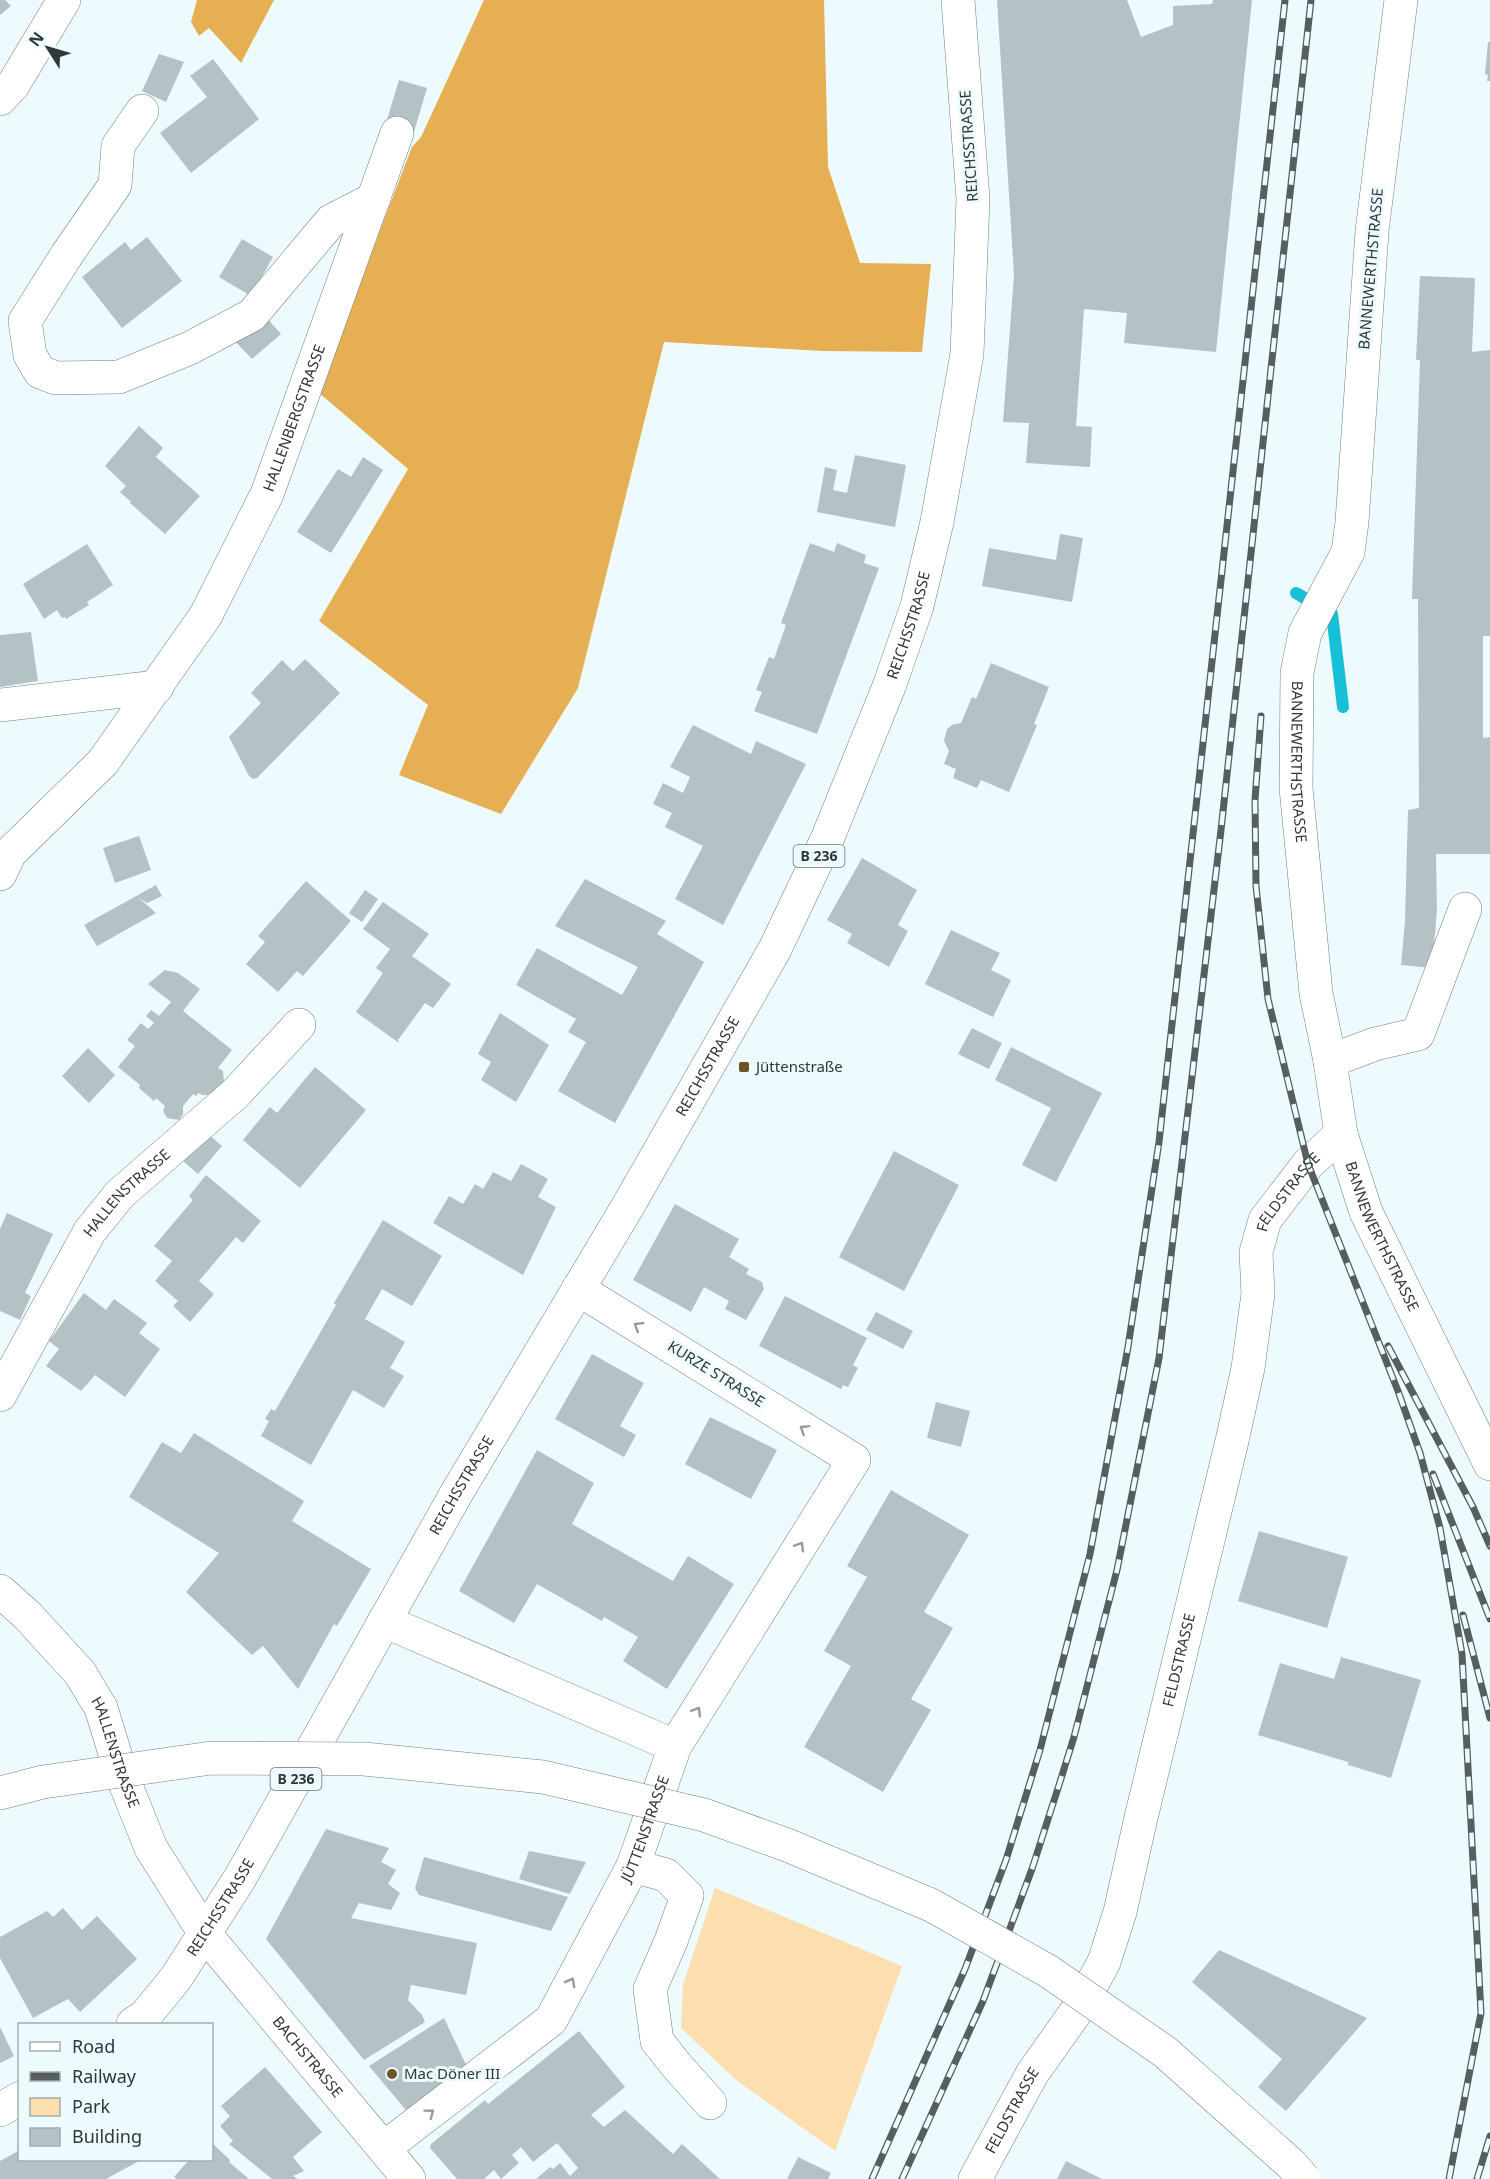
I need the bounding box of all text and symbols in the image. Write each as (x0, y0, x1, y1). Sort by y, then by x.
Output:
north arrow (18, 18, 78, 78)
text: N (23, 27, 49, 51)
street label: REICHSSTRASSE (954, 90, 982, 203)
street label: BANNEWERTHSTRASSE (1353, 187, 1387, 350)
street label: HALLENBERGSTRASSE (258, 342, 329, 494)
street label: REICHSSTRASSE (881, 569, 934, 682)
street label: BANNEWERTHSTRASSE (1287, 681, 1312, 843)
road number: B 236 (794, 845, 844, 867)
street label: REICHSSTRASSE (670, 1012, 743, 1120)
place label: Jüttenstraße (754, 1056, 843, 1076)
marker: Jüttenstraße (737, 1060, 751, 1074)
street label: HALLENSTRASSE (78, 1144, 174, 1241)
street label: FELDSTRASSE (1251, 1147, 1324, 1234)
street label: BANNEWERTHSTRASSE (1341, 1159, 1424, 1314)
one-way arrow (634, 1322, 644, 1334)
street label: KURZE STRASSE (664, 1335, 769, 1411)
one-way arrow (800, 1425, 810, 1437)
street label: REICHSSTRASSE (424, 1431, 498, 1538)
one-way arrow (793, 1542, 804, 1553)
street label: FELDSTRASSE (1157, 1611, 1199, 1709)
street label: HALLENSTRASSE (87, 1692, 145, 1810)
one-way arrow (689, 1707, 701, 1717)
road number: B 236 (270, 1768, 322, 1790)
street label: JÜTTENSTRASSE (614, 1772, 673, 1887)
street label: REICHSSTRASSE (182, 1854, 258, 1960)
one-way arrow (564, 1978, 575, 1988)
street label: BACHSTRASSE (269, 2012, 348, 2101)
legend (18, 2023, 213, 2161)
text: Road (72, 2034, 115, 2058)
place label: Mac Döner III (404, 2063, 500, 2083)
street label: FELDSTRASSE (980, 2063, 1043, 2157)
text: Railway (72, 2064, 137, 2088)
marker: Mac Döner III (385, 2067, 399, 2081)
text: Park (72, 2094, 110, 2118)
one-way arrow (424, 2109, 435, 2120)
text: Building (72, 2124, 142, 2148)

